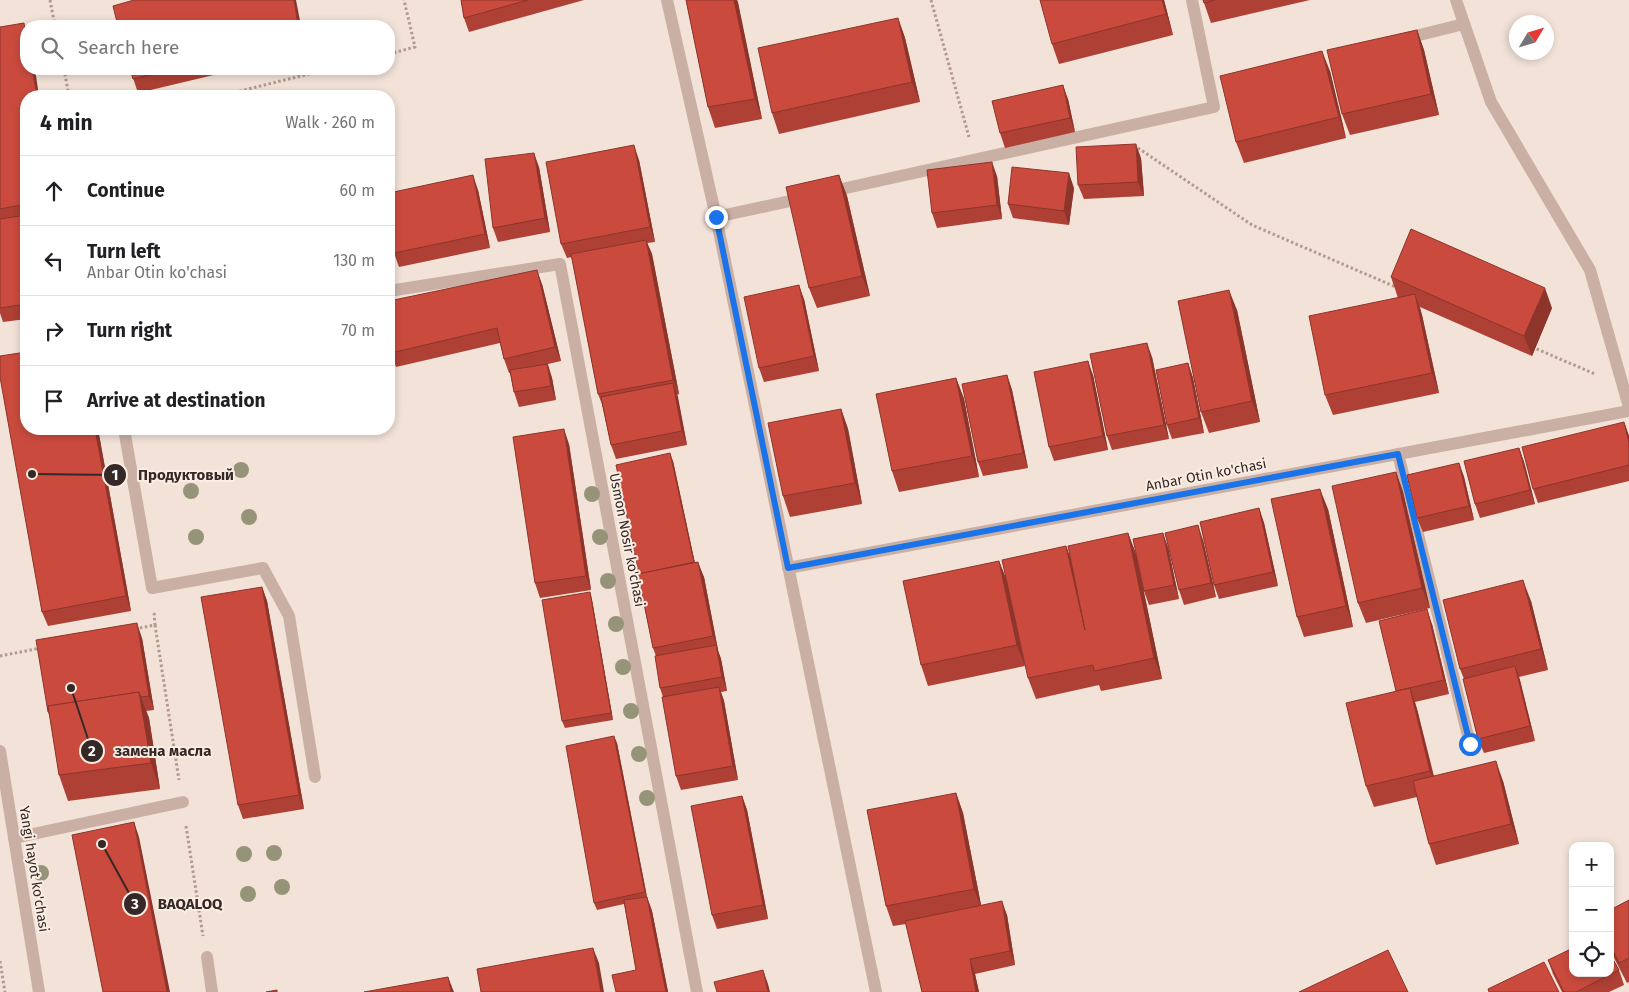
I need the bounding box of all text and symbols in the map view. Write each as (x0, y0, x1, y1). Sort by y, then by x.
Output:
north arrow (1509, 15, 1554, 60)
search box (20, 20, 395, 75)
icon: search (38, 34, 66, 62)
text: Search here (78, 36, 179, 59)
text: 4 min (40, 110, 93, 136)
text: Walk · 260 m (285, 113, 375, 132)
icon: ahead (40, 177, 68, 205)
text: Continue (87, 179, 165, 202)
text: 60 m (340, 181, 375, 200)
route end (705, 206, 728, 229)
text: Turn left (87, 240, 161, 263)
icon: left (40, 247, 68, 275)
text: 130 m (333, 251, 375, 270)
text: Anbar Otin ko'chasi (87, 263, 227, 282)
icon: right (40, 317, 68, 345)
text: Turn right (87, 319, 172, 342)
text: 70 m (341, 321, 375, 340)
icon: arrive (40, 387, 68, 415)
text: Arrive at destination (87, 389, 266, 412)
street label: Anbar Otin ko'chasi (1144, 455, 1268, 495)
callout: Продуктовый (103, 460, 244, 490)
text: 1 (112, 466, 118, 484)
text: Продуктовый (138, 466, 234, 484)
street label: Usmon Nosir ko'chasi (606, 472, 648, 608)
route start (1459, 733, 1482, 756)
callout: замена масла (80, 736, 222, 766)
text: 2 (88, 742, 96, 760)
text: замена масла (115, 742, 211, 760)
street label: Yangi hayot ko'chasi (16, 805, 52, 933)
map controls (1569, 842, 1614, 977)
button: + (1569, 842, 1614, 887)
button: − (1569, 887, 1614, 932)
callout: BAQALOQ (123, 889, 232, 919)
text: 3 (130, 895, 139, 913)
text: BAQALOQ (158, 895, 223, 913)
button: locate (1569, 932, 1614, 977)

